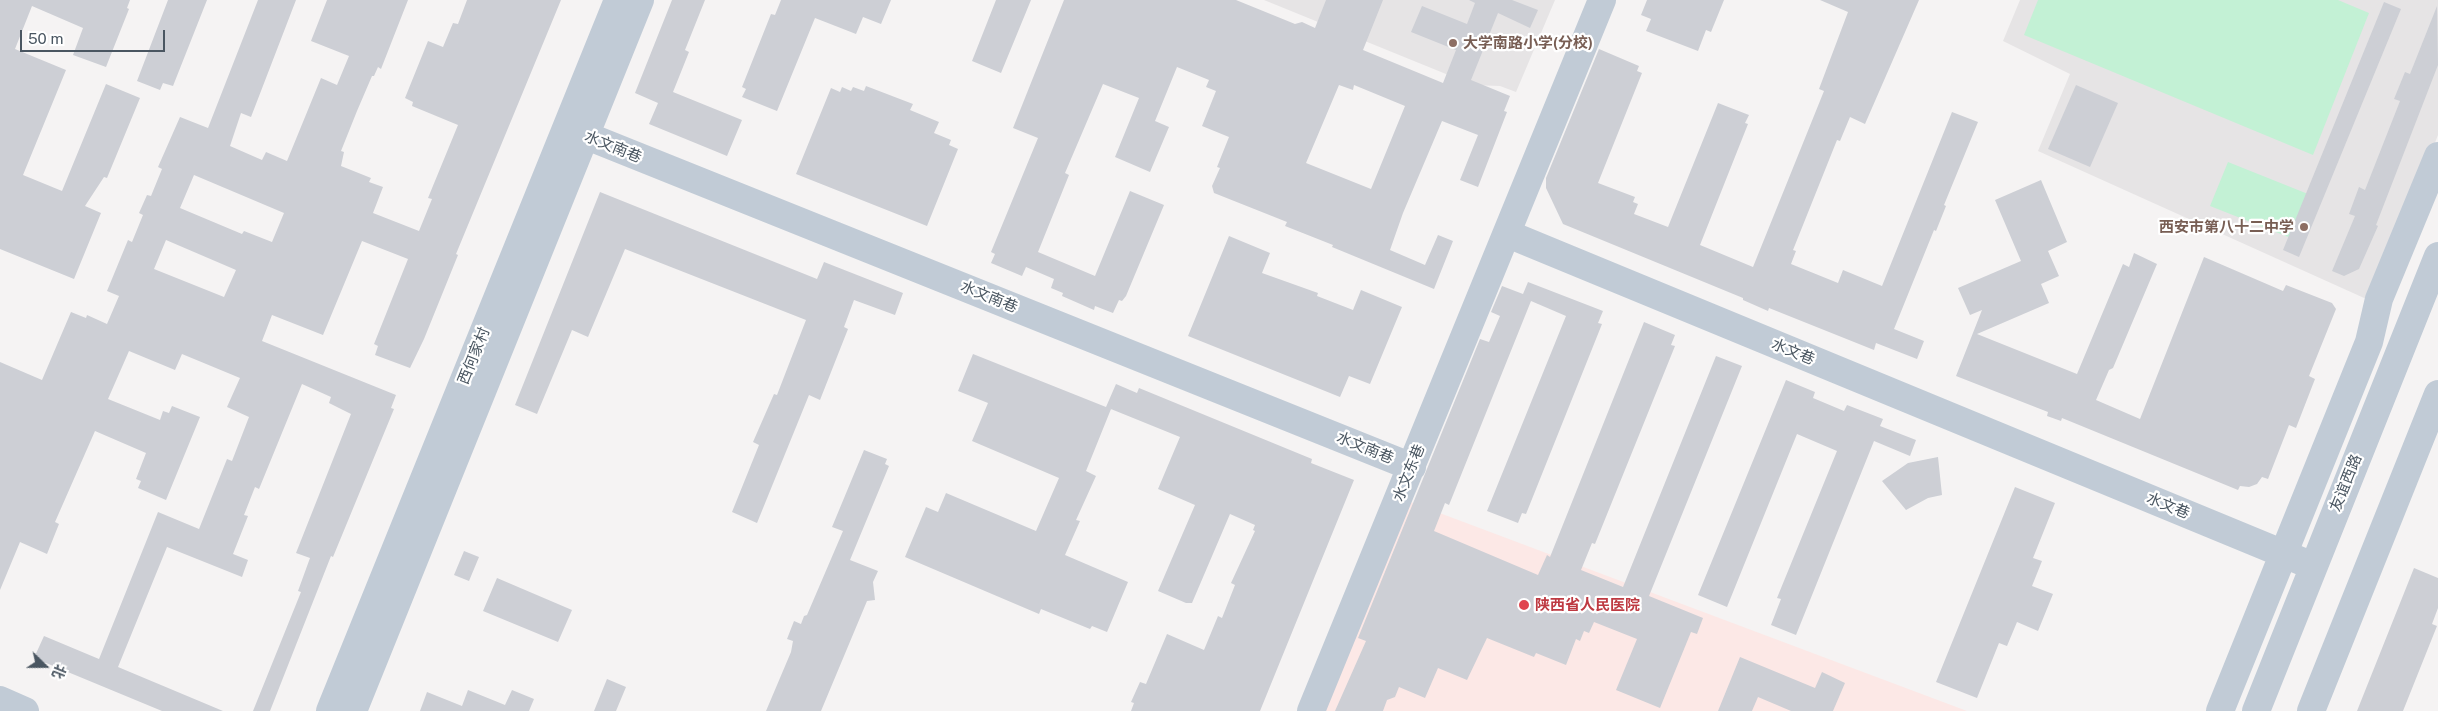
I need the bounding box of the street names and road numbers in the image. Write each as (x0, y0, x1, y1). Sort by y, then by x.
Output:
street label: 水文南巷 (582, 127, 644, 167)
street label: 水文南巷 (958, 277, 1020, 317)
street label: 西何家村 (454, 325, 494, 387)
street label: 水文巷 (1769, 335, 1817, 369)
street label: 水文南巷 (1334, 428, 1396, 468)
street label: 水文东巷 (1389, 442, 1429, 504)
street label: 友谊西路 (2326, 452, 2366, 514)
street label: 水文巷 (2144, 489, 2192, 523)

